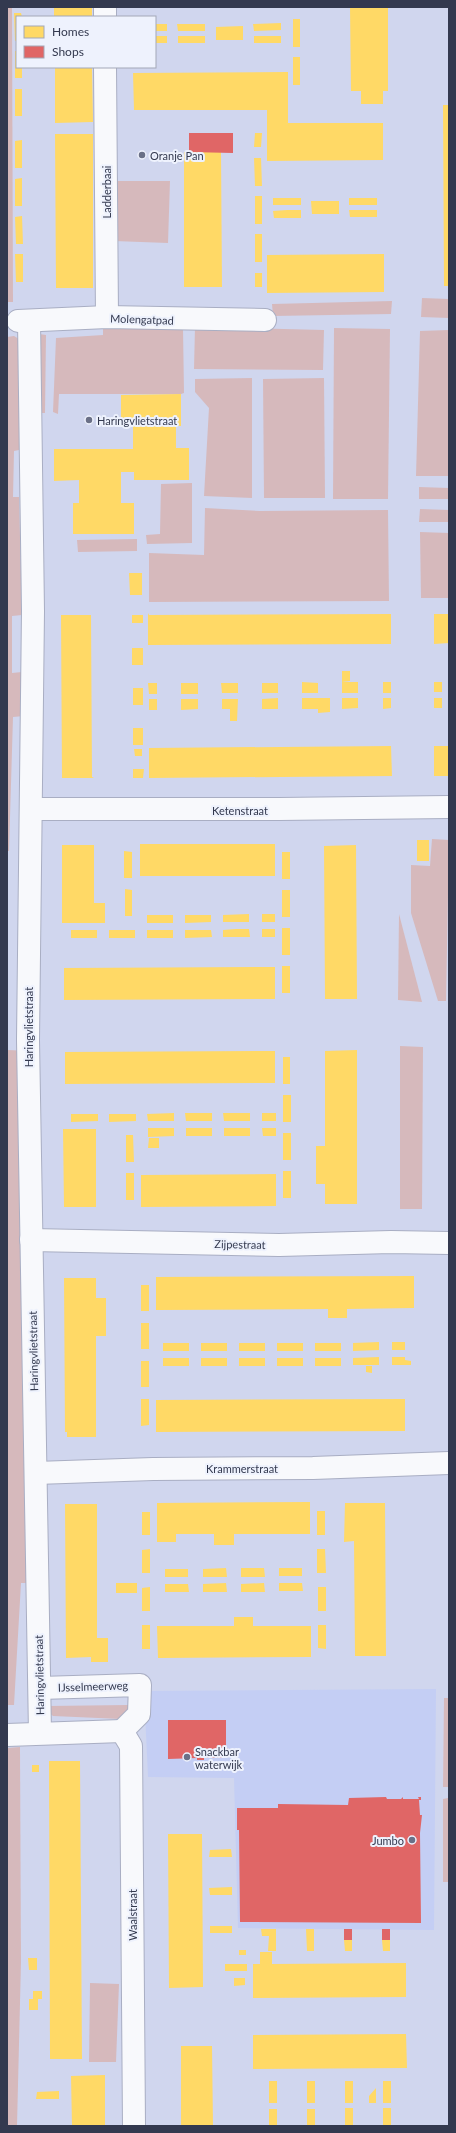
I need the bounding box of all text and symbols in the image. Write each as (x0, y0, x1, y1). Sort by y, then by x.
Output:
legend (16, 16, 156, 68)
text: Homes (52, 24, 89, 39)
text: Shops (52, 44, 84, 59)
place label: Oranje Pan (150, 149, 204, 162)
marker: Oranje Pan (137, 150, 147, 160)
street label: Ladderbaai (100, 165, 113, 218)
street label: Molengatpad (110, 311, 174, 327)
place label: Haringvlietstraat (97, 414, 177, 427)
marker: Haringvlietstraat (84, 415, 94, 425)
street label: Ketenstraat (212, 804, 268, 817)
street label: Haringvlietstraat (22, 987, 35, 1067)
street label: Zijpestraat (214, 1237, 266, 1251)
street label: Haringvlietstraat (26, 1311, 40, 1391)
street label: Krammerstraat (206, 1462, 278, 1475)
street label: Haringvlietstraat (32, 1635, 46, 1715)
street label: IJsselmeerweg (58, 1678, 129, 1694)
place label: Snackbar waterwijk (195, 1745, 243, 1771)
marker: Snackbar waterwijk (182, 1752, 192, 1762)
place label: Jumbo (372, 1834, 404, 1847)
marker: Jumbo (407, 1835, 417, 1845)
street label: Waalstraat (126, 1889, 139, 1941)

